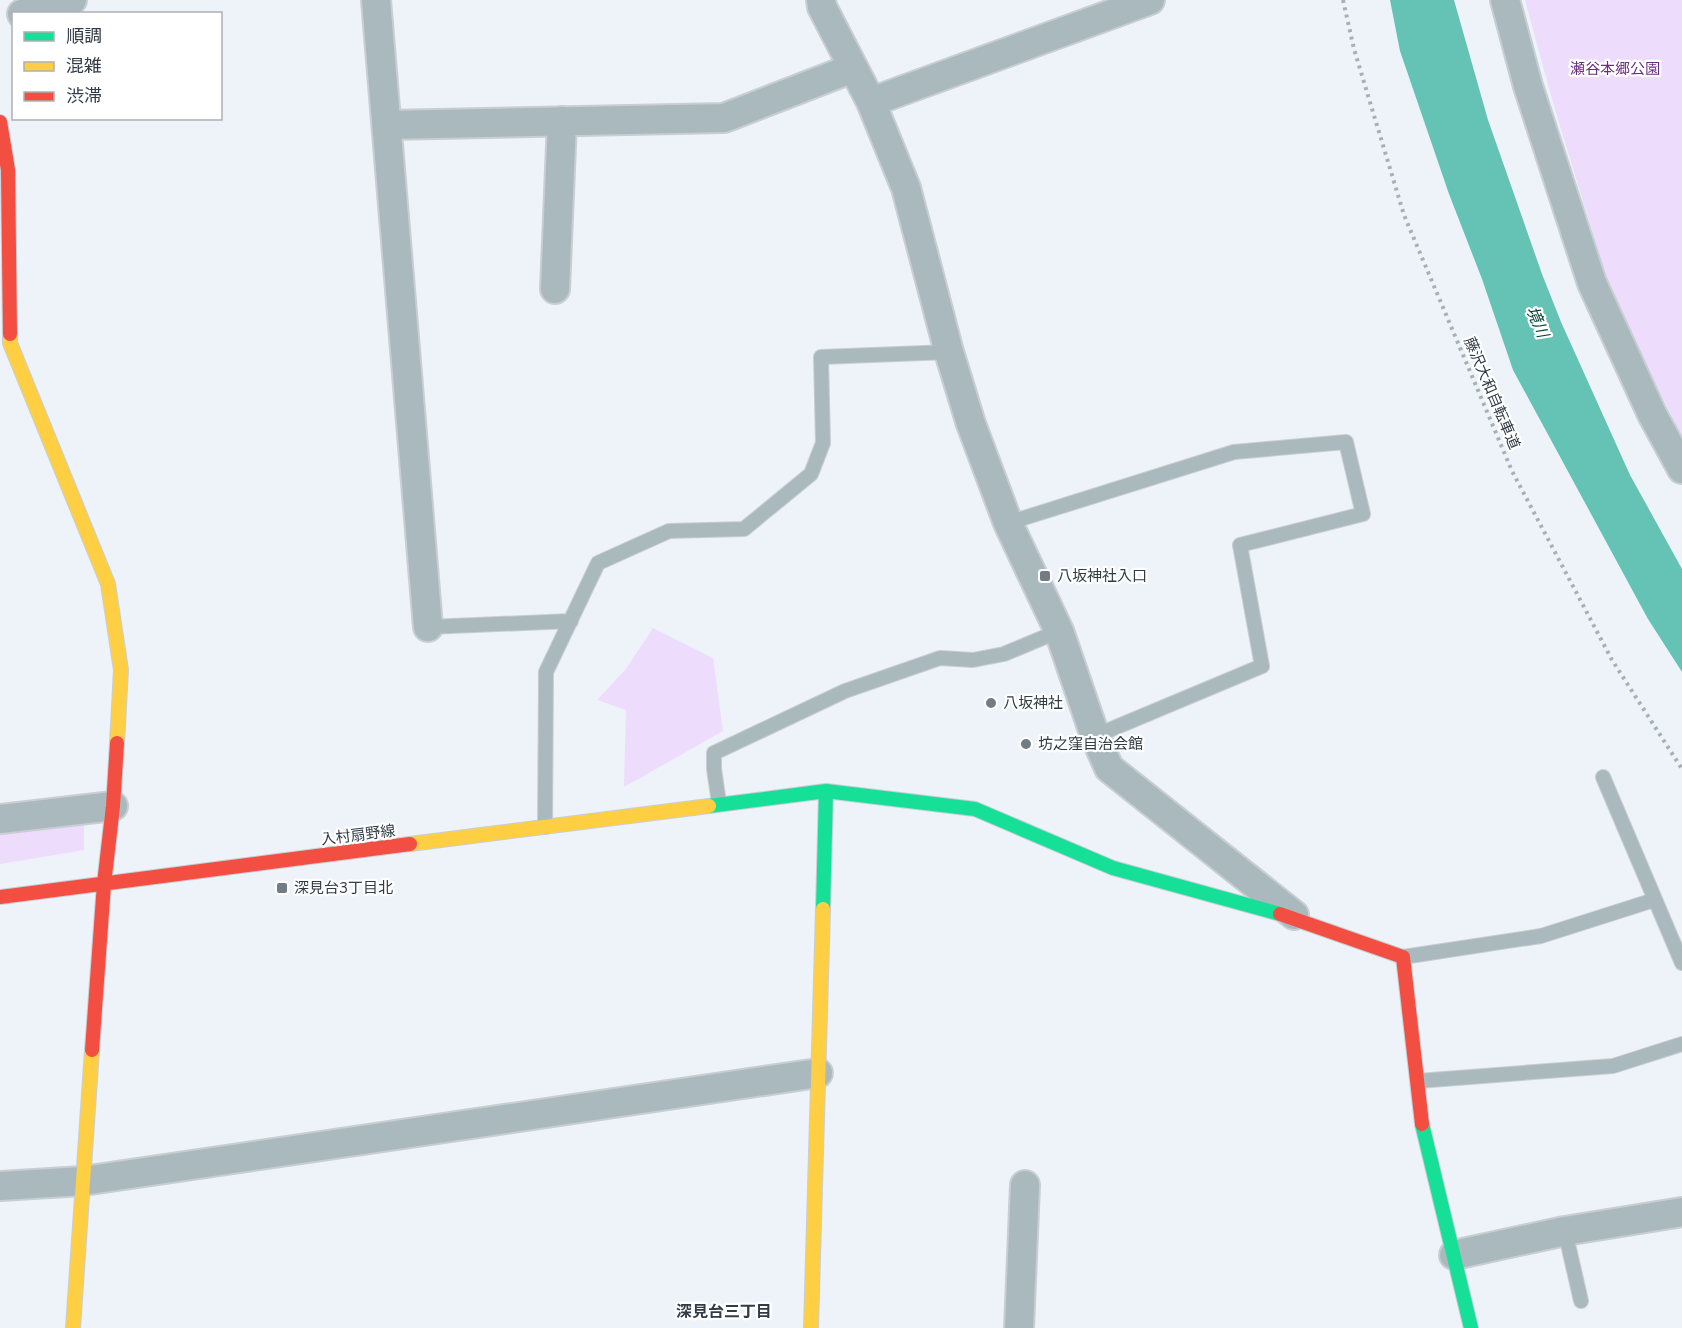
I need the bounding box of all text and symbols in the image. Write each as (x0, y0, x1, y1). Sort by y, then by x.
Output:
legend (12, 12, 222, 120)
text: 順調 (66, 24, 102, 48)
text: 混雑 (66, 54, 102, 78)
park label: 瀬谷本郷公園 (1570, 59, 1660, 79)
text: 渋滞 (66, 84, 102, 108)
water label: 境川 (1521, 303, 1554, 343)
street label: 藤沢大和自転車道 (1459, 334, 1525, 452)
place label: 八坂神社入口 (1057, 566, 1147, 586)
marker: 八坂神社入口 (1038, 569, 1052, 583)
place label: 八坂神社 (1003, 693, 1063, 713)
marker: 八坂神社 (984, 696, 998, 710)
place label: 坊之窪自治会館 (1038, 734, 1143, 754)
marker: 坊之窪自治会館 (1019, 737, 1033, 751)
street label: 入村扇野線 (320, 821, 396, 849)
place label: 深見台3丁目北 (294, 878, 393, 898)
marker: 深見台3丁目北 (275, 881, 289, 895)
district label: 深見台三丁目 (676, 1301, 772, 1323)

